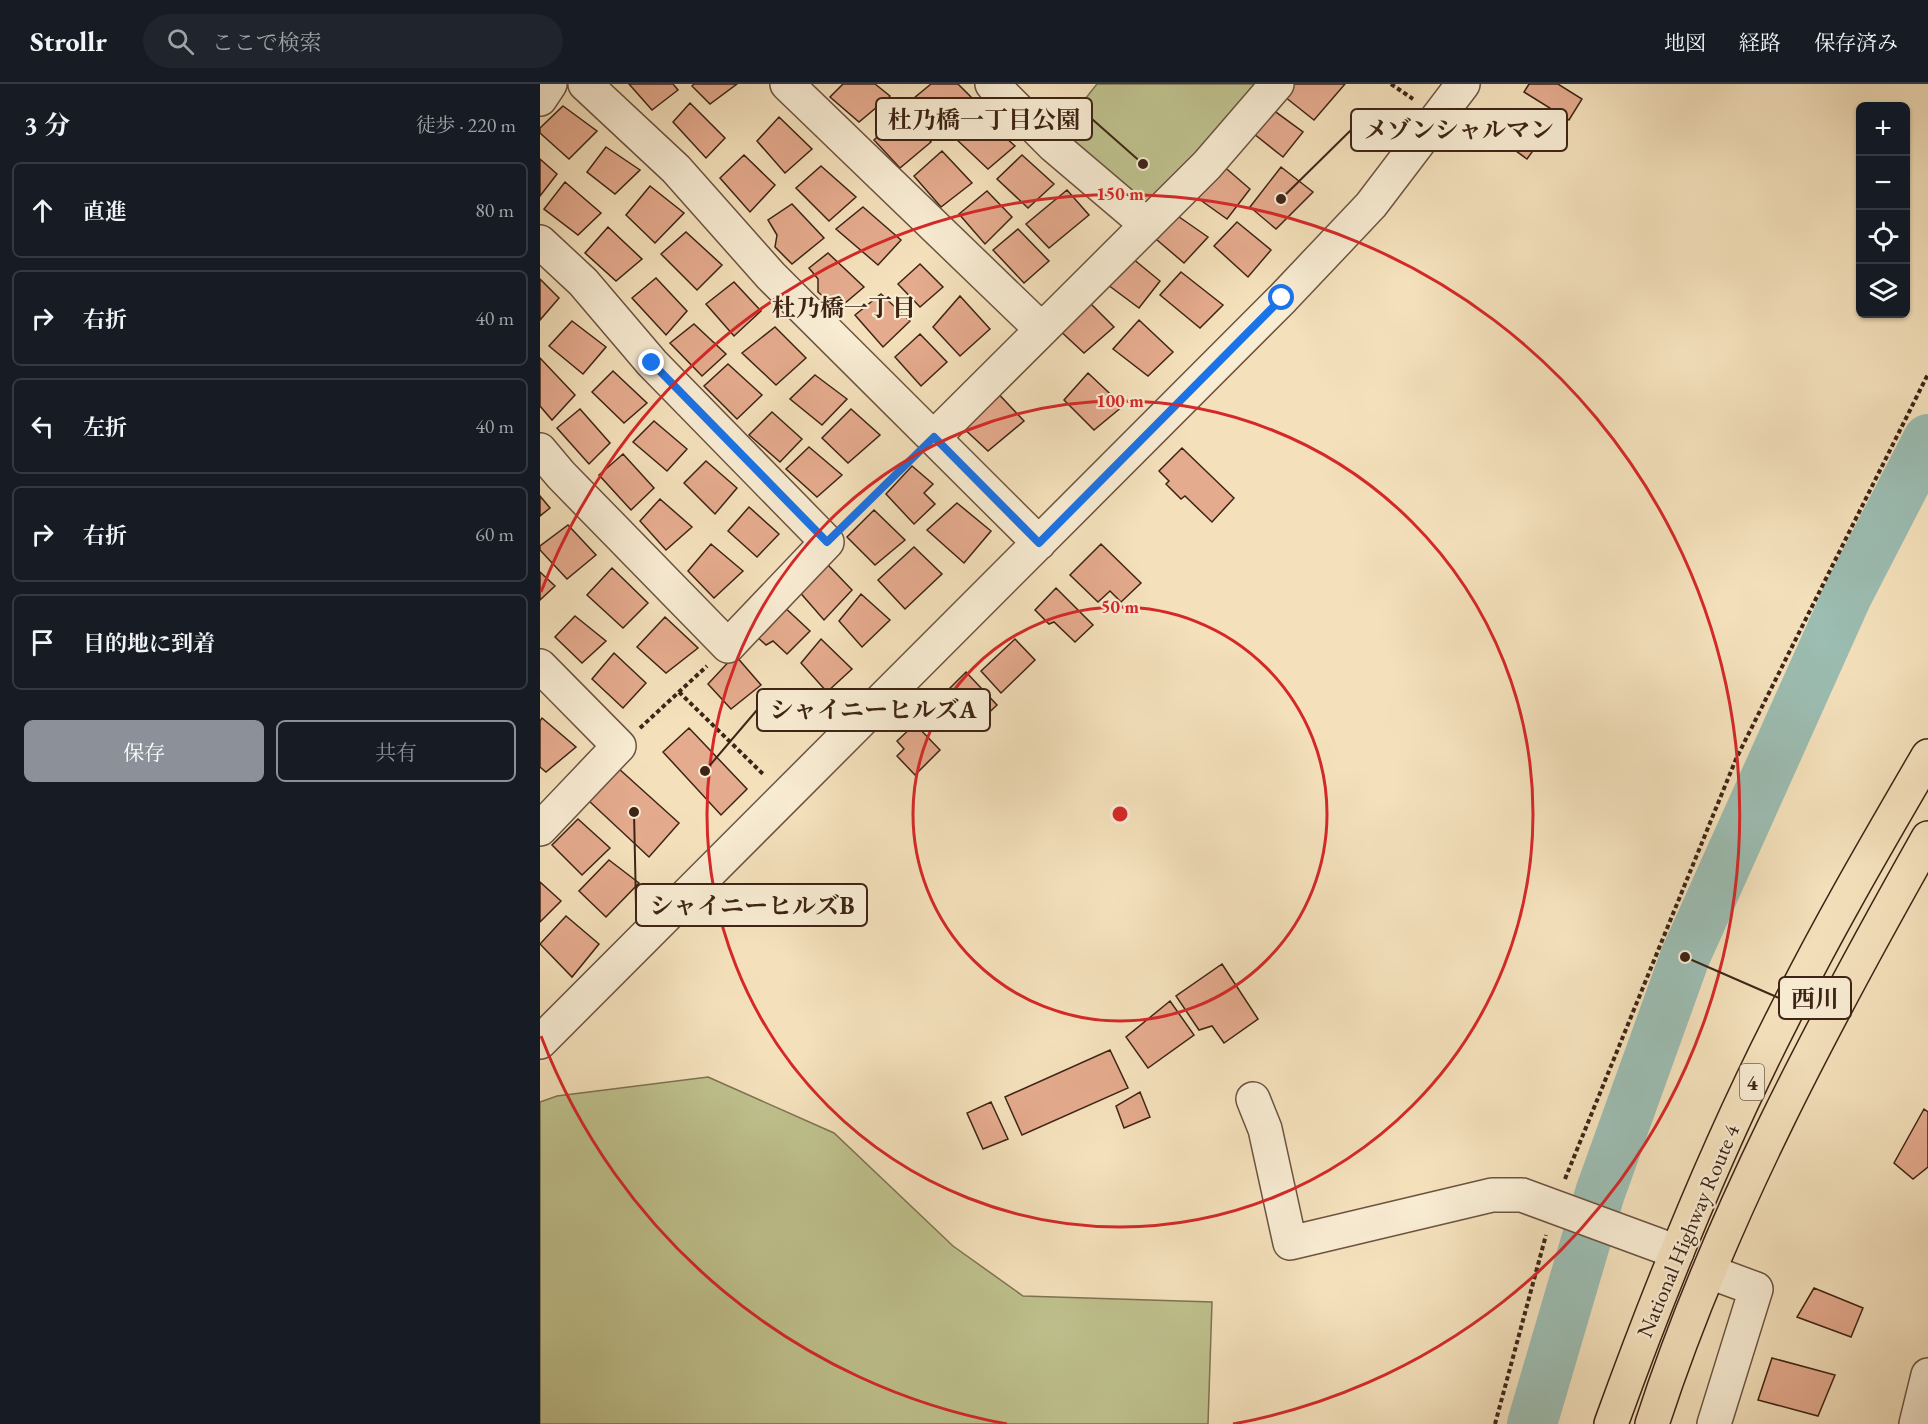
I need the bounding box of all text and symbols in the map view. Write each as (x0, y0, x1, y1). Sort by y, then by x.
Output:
search box (143, 14, 563, 68)
text: Strollr (30, 23, 107, 59)
icon: search (164, 25, 197, 58)
text: ここで検索 (212, 28, 322, 57)
text: 地図 (1664, 29, 1706, 56)
text: 経路 (1739, 29, 1781, 56)
text: 保存済み (1814, 29, 1898, 56)
callout: 杜乃橋一丁目公園 (876, 98, 1092, 140)
map controls (1856, 102, 1910, 318)
button: + (1856, 102, 1910, 156)
text: 杜乃橋一丁目公園 (888, 104, 1080, 135)
text: 3 分 (24, 108, 70, 142)
callout: メゾンシャルマン (1351, 109, 1567, 151)
text: 徒歩 · 220 m (416, 112, 516, 138)
text: メゾンシャルマン (1364, 114, 1554, 145)
button: − (1856, 156, 1910, 210)
text: 150 m (1096, 182, 1144, 205)
icon: ahead (26, 194, 59, 227)
text: 直進 (83, 197, 127, 226)
text: 80 m (475, 197, 514, 223)
button: locate (1856, 210, 1910, 264)
button: layers (1856, 264, 1910, 318)
route start (1268, 284, 1294, 310)
district label: 杜乃橋一丁目 (772, 292, 916, 323)
icon: right (26, 302, 59, 335)
text: 右折 (83, 305, 127, 334)
text: 40 m (475, 305, 514, 331)
route end (638, 349, 664, 375)
text: 100 m (1096, 389, 1144, 412)
icon: left (26, 410, 59, 443)
text: 左折 (83, 413, 127, 442)
text: 40 m (475, 413, 514, 439)
icon: right (26, 518, 59, 551)
text: 右折 (83, 521, 127, 550)
text: 60 m (475, 521, 514, 547)
text: 50 m (1101, 595, 1139, 618)
icon: arrive (26, 626, 59, 659)
text: 目的地に到着 (83, 629, 215, 658)
callout: シャイニーヒルズA (757, 689, 990, 731)
text: シャイニーヒルズA (769, 694, 977, 725)
button: 保存 (24, 720, 264, 782)
button: 共有 (276, 720, 516, 782)
centre of rings (1110, 804, 1130, 824)
callout: シャイニーヒルズB (636, 884, 867, 926)
text: シャイニーヒルズB (650, 890, 854, 921)
callout: 西川 (1779, 977, 1851, 1019)
text: 西川 (1791, 983, 1839, 1014)
road number: 4 (1740, 1064, 1764, 1100)
street label: National Highway Route 4 (1630, 1120, 1746, 1342)

